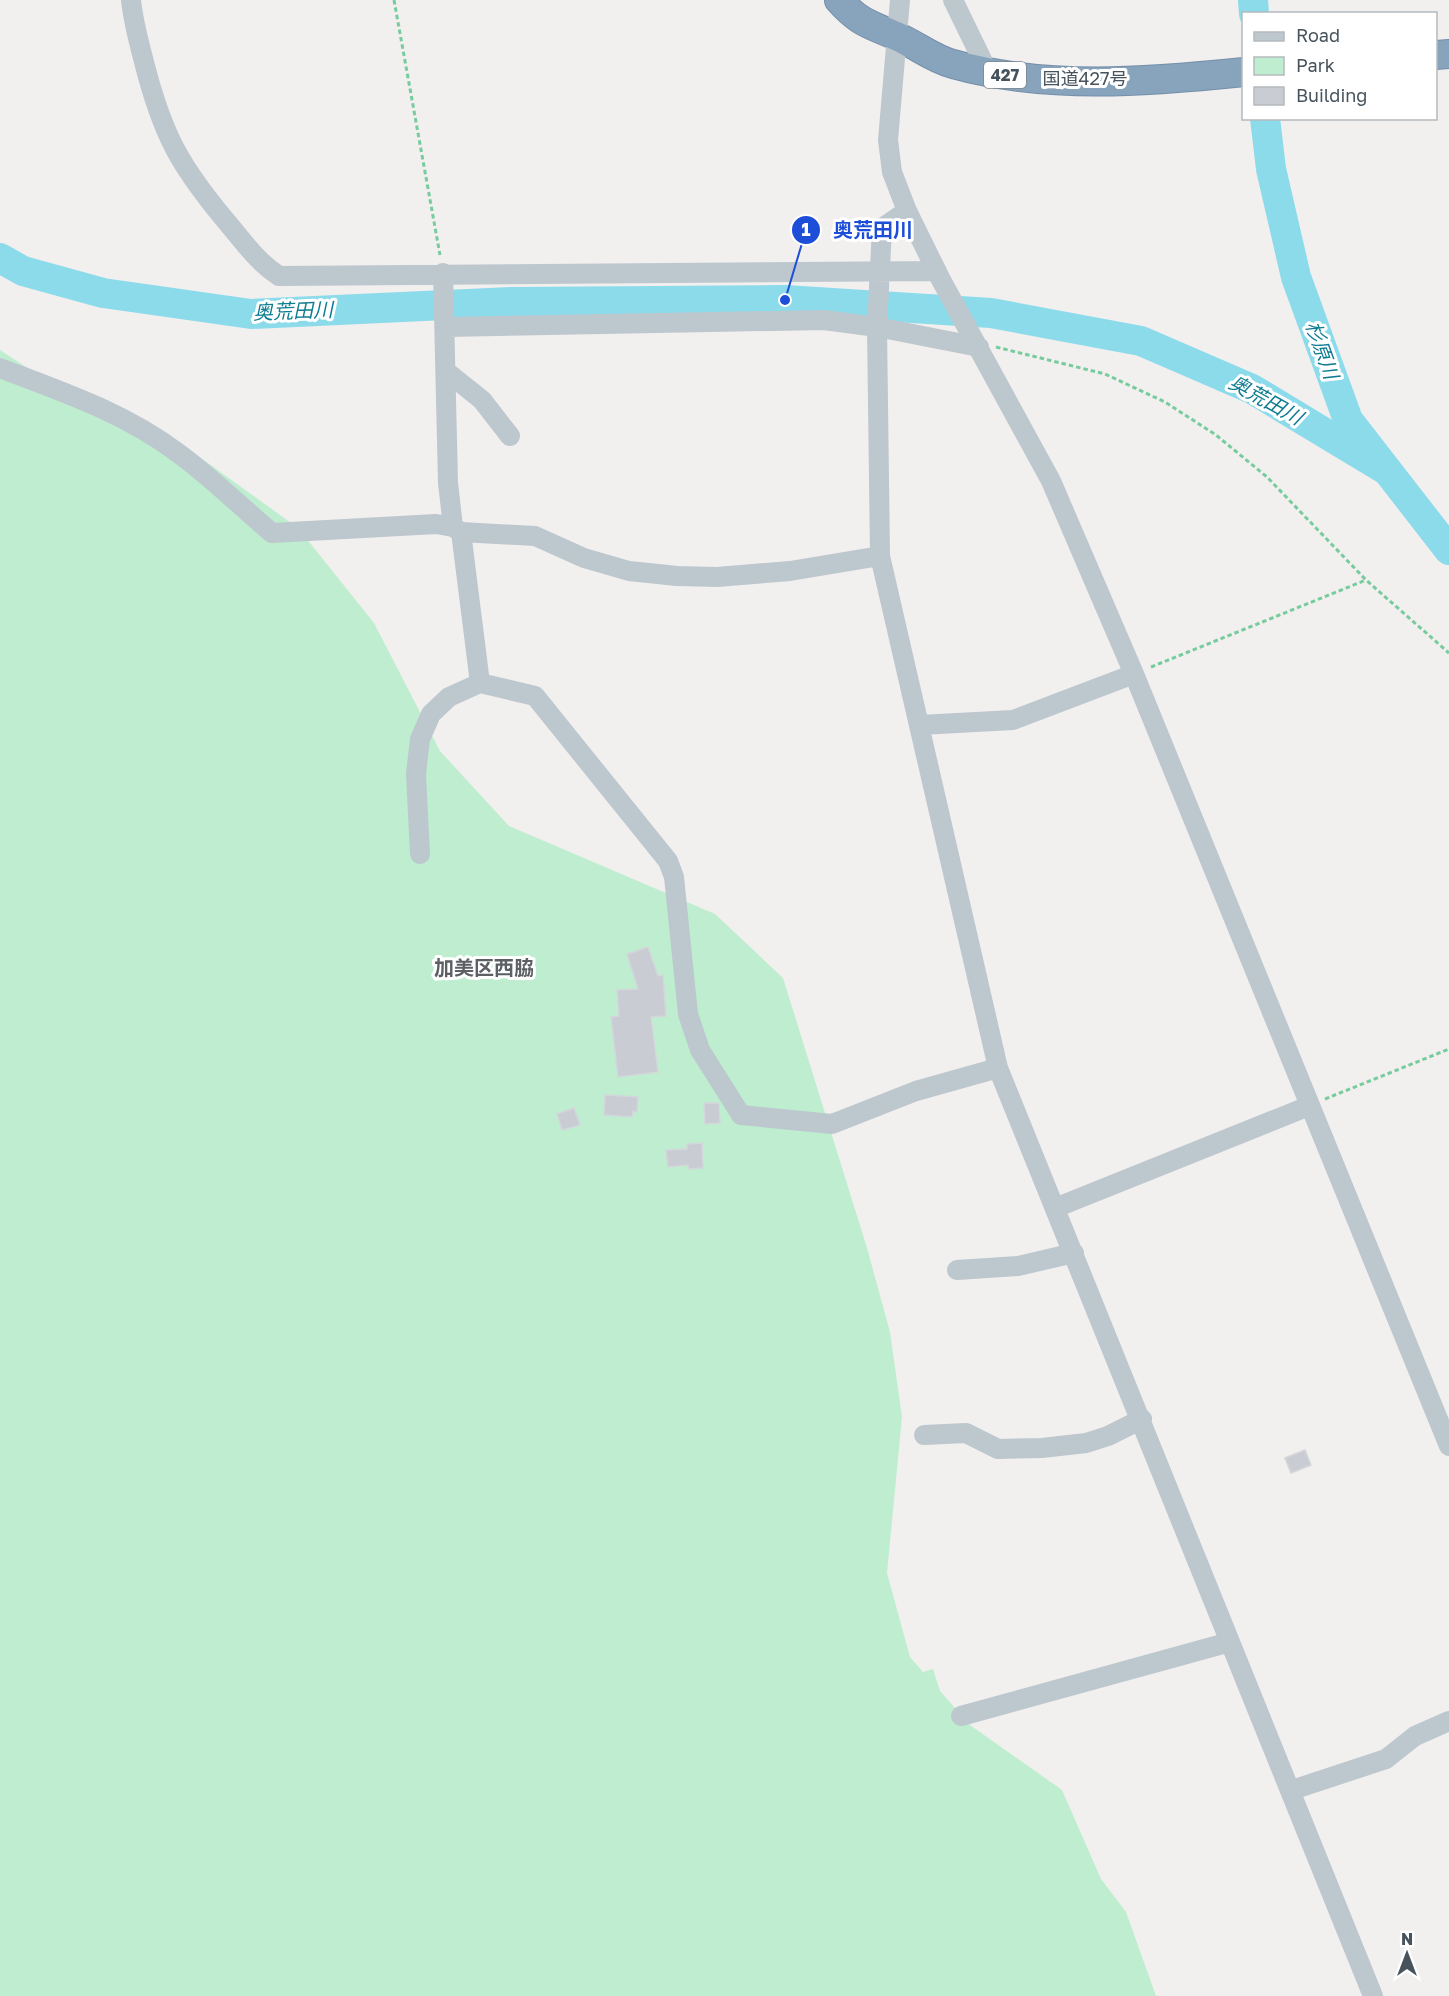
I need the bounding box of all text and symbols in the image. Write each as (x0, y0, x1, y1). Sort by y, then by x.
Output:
legend (1242, 12, 1437, 120)
text: Road (1296, 24, 1340, 46)
text: Park (1296, 54, 1335, 76)
road number: 427 (984, 62, 1026, 88)
street label: 国道427号 (1043, 67, 1127, 89)
text: Building (1296, 84, 1367, 106)
callout: 奥荒田川 (791, 211, 925, 249)
text: 奥荒田川 (833, 217, 913, 241)
text: 1 (801, 218, 811, 240)
water label: 奥荒田川 (253, 297, 335, 323)
water label: 杉原川 (1301, 317, 1345, 384)
water label: 奥荒田川 (1226, 369, 1309, 430)
district label: 加美区西脇 (434, 955, 534, 979)
north arrow (1377, 1924, 1437, 1984)
text: N (1401, 1929, 1413, 1949)

